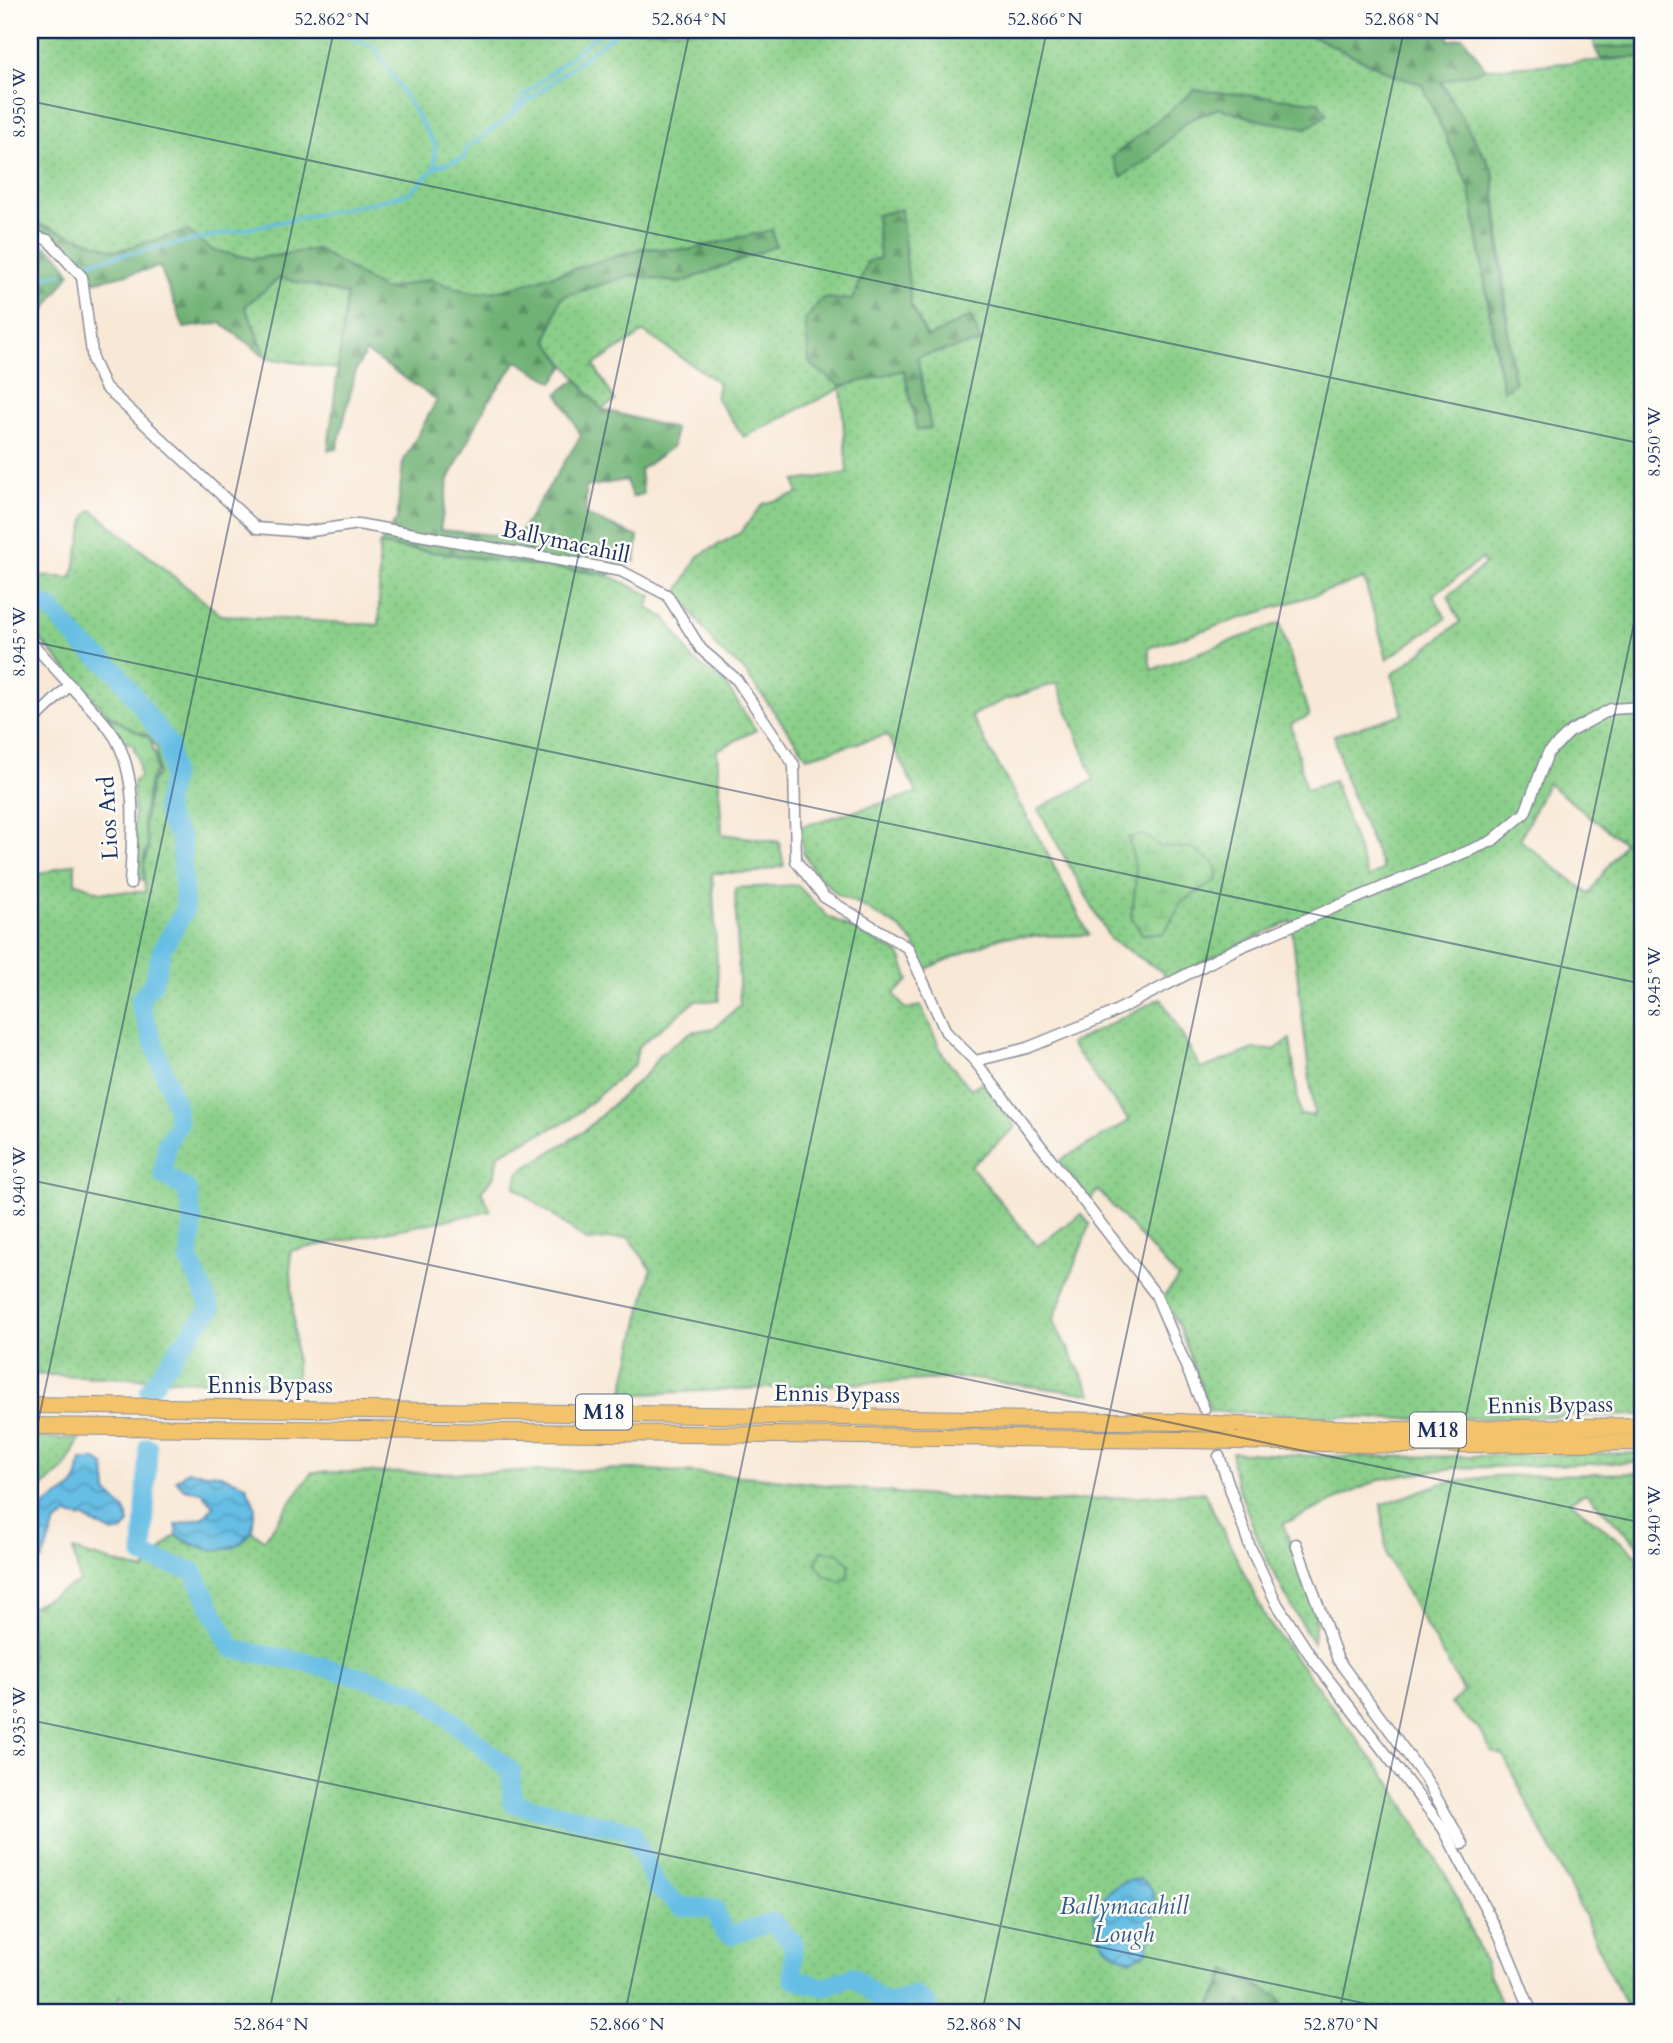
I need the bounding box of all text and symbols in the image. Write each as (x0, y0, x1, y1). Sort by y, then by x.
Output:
text: 52.862°N (294, 7, 370, 32)
text: 52.864°N (651, 7, 727, 32)
text: 52.866°N (1007, 7, 1083, 32)
text: 52.868°N (1364, 7, 1440, 32)
text: 8.950°W (7, 68, 32, 138)
text: 8.950°W (1642, 407, 1667, 477)
street label: Ballymacahill (499, 513, 633, 571)
text: 8.945°W (7, 607, 32, 677)
street label: Lios Ard (90, 775, 126, 861)
text: 8.945°W (1642, 947, 1667, 1017)
text: 8.940°W (7, 1147, 32, 1217)
street label: Ennis Bypass (207, 1370, 333, 1401)
street label: Ennis Bypass (774, 1377, 900, 1411)
street label: Ennis Bypass (1487, 1388, 1613, 1422)
road number: M18 (576, 1394, 632, 1430)
road number: M18 (1410, 1412, 1466, 1448)
text: 8.940°W (1642, 1486, 1667, 1556)
text: 8.935°W (7, 1687, 32, 1757)
water label: Ballymacahill Lough (1060, 1890, 1190, 1951)
text: 52.864°N (233, 2012, 309, 2037)
text: 52.866°N (589, 2012, 665, 2037)
text: 52.868°N (946, 2012, 1022, 2037)
text: 52.870°N (1303, 2012, 1379, 2037)

